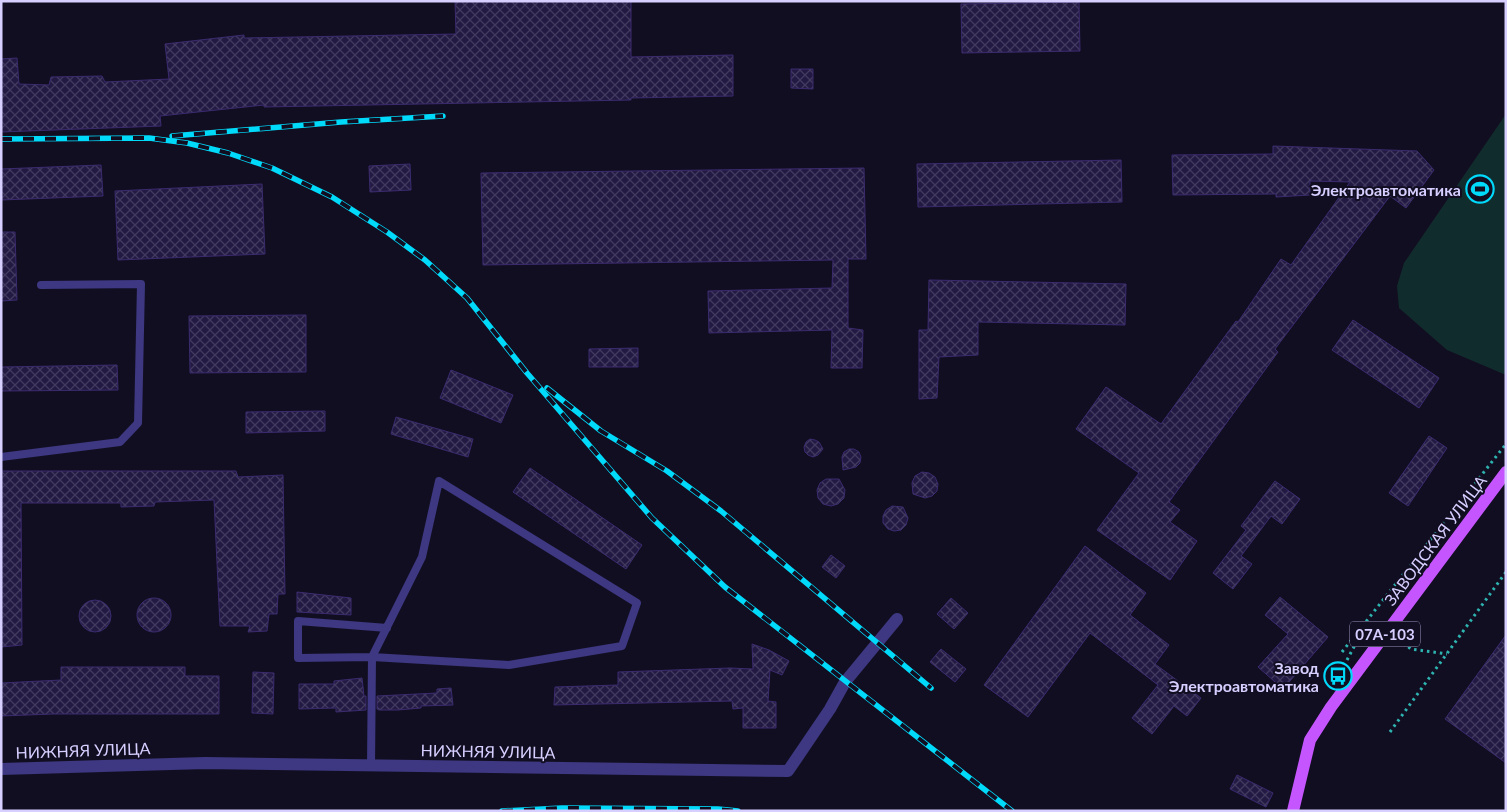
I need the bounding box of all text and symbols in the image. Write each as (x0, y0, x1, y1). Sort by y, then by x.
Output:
sports icon: Электроавтоматика (1465, 174, 1495, 204)
place label: Электроавтоматика (1311, 180, 1461, 199)
street label: ЗАВОДСКАЯ УЛИЦА (1380, 471, 1490, 609)
road number: 07А-103 (1350, 622, 1420, 646)
place label: Завод Электроавтоматика (1169, 658, 1319, 695)
bus stop icon: Завод Электроавтоматика (1323, 661, 1353, 691)
street label: НИЖНЯЯ УЛИЦА (15, 738, 151, 762)
street label: НИЖНЯЯ УЛИЦА (420, 740, 556, 762)

